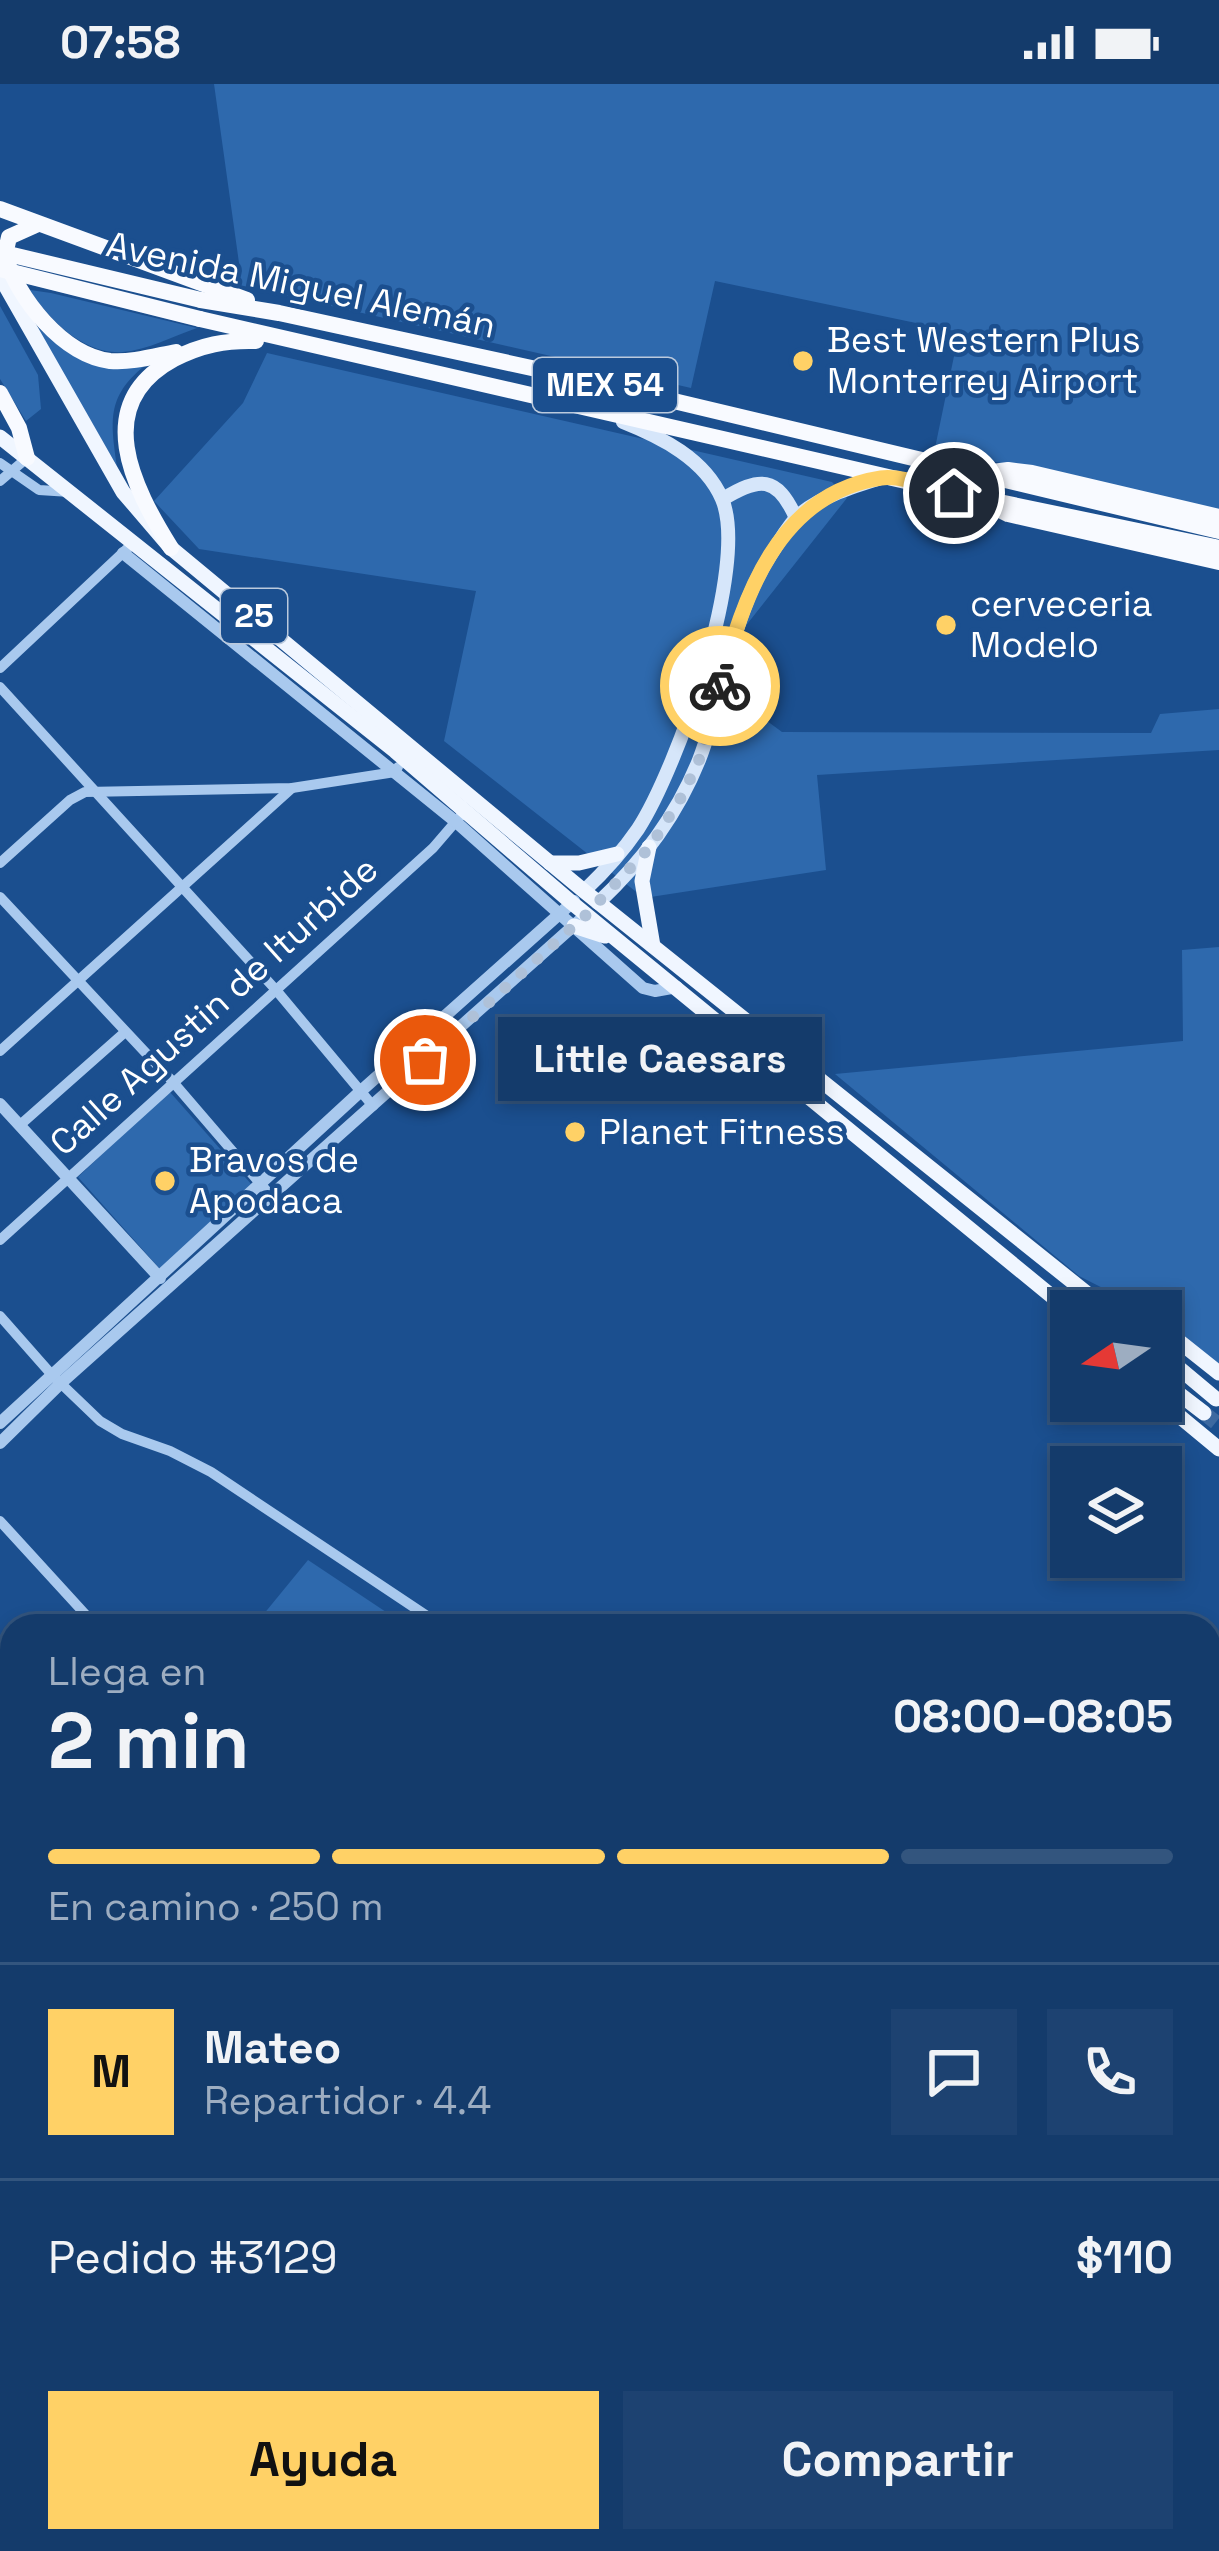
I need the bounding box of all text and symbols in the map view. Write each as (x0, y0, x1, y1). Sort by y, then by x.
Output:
text: 07:58 (60, 14, 181, 71)
street label: Avenida Miguel Alemán (102, 221, 500, 349)
place label: Best Western Plus Monterrey Airport (827, 317, 1141, 404)
marker: Best Western Plus Monterrey Airport (790, 348, 816, 374)
road number: MEX 54 (533, 358, 677, 412)
pin (903, 442, 1005, 544)
icon: home (921, 460, 987, 526)
place label: cerveceria Modelo (970, 581, 1152, 668)
road number: 25 (221, 589, 287, 643)
marker: cerveceria Modelo (933, 612, 959, 638)
courier (660, 626, 780, 746)
icon: bike (687, 653, 753, 719)
street label: Calle Agustin de Iturbide (40, 846, 388, 1166)
pin (374, 1009, 476, 1111)
callout: Little Caesars (497, 1018, 821, 1102)
icon: bag (392, 1027, 458, 1093)
text: Little Caesars (534, 1034, 786, 1083)
place label: Planet Fitness (599, 1109, 845, 1155)
marker: Planet Fitness (562, 1119, 588, 1145)
place label: Bravos de Apodaca (189, 1137, 359, 1224)
marker: Bravos de Apodaca (152, 1168, 178, 1194)
north arrow (1050, 1290, 1182, 1422)
map controls (1050, 1290, 1182, 1578)
button: layers (1050, 1446, 1182, 1578)
text: Llega en (48, 1647, 206, 1696)
text: 08:00–08:05 (893, 1688, 1173, 1745)
text: 2 min (48, 1691, 250, 1791)
text: En camino · 250 m (48, 1882, 384, 1931)
button: chat (891, 2009, 1017, 2135)
button: phone (1047, 2009, 1173, 2135)
text: Mateo (204, 2019, 341, 2076)
text: M (91, 2043, 131, 2100)
text: Repartidor · 4.4 (204, 2076, 491, 2125)
text: Pedido #3129 (48, 2229, 337, 2286)
text: $110 (1076, 2229, 1173, 2286)
button: Ayuda (48, 2391, 599, 2529)
button: Compartir (623, 2391, 1173, 2529)

